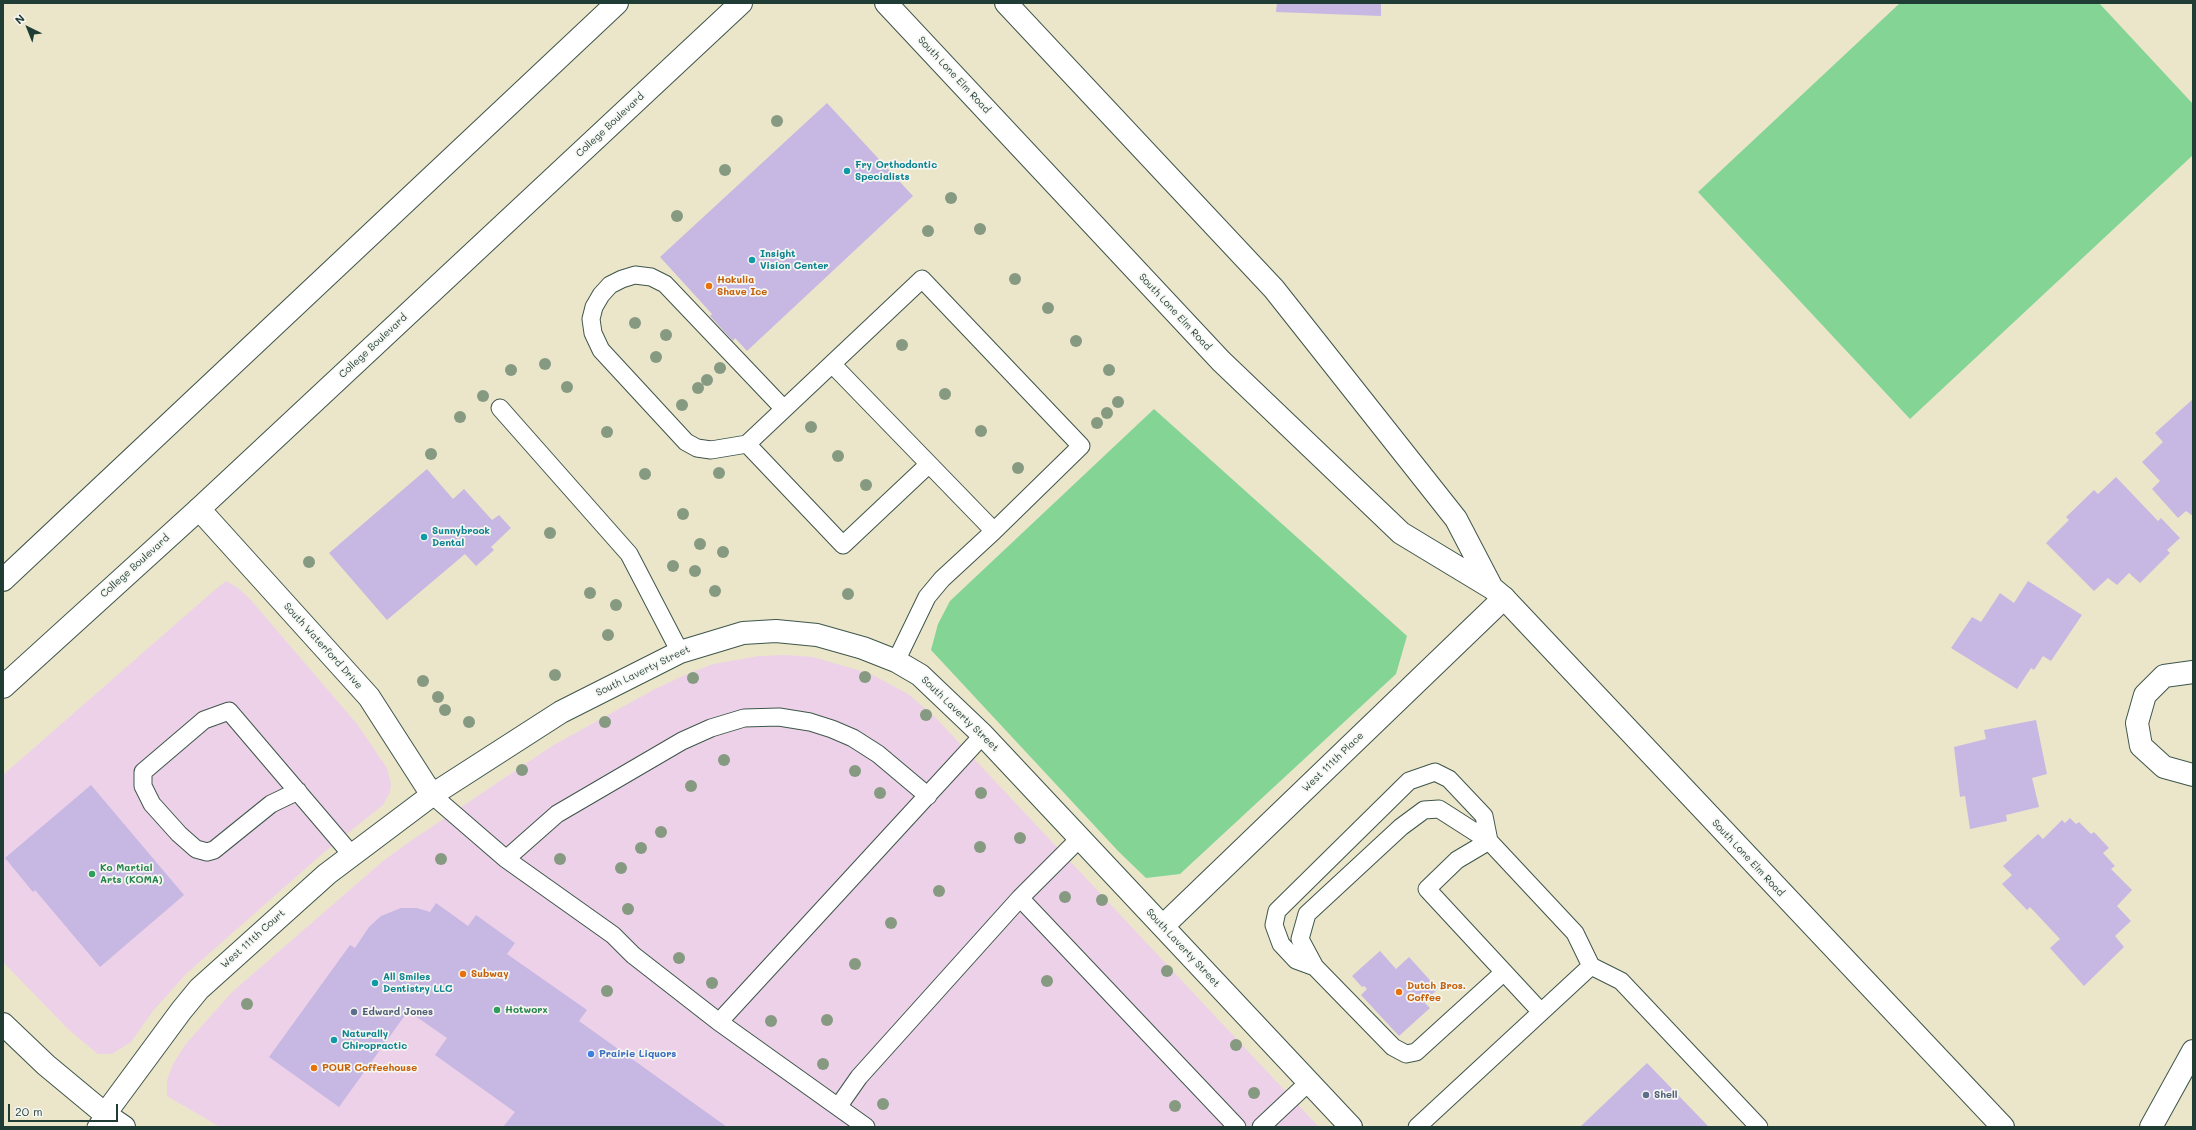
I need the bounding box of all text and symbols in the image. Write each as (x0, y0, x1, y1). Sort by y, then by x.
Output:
north arrow (8, 8, 48, 48)
text: N (11, 11, 28, 27)
street label: South Lone Elm Road (915, 34, 993, 116)
street label: College Boulevard (573, 90, 647, 160)
place label: Fry Orthodontic Specialists (855, 159, 937, 182)
marker: Fry Orthodontic Specialists (842, 166, 852, 176)
place label: Insight Vision Center (760, 248, 829, 272)
marker: Insight Vision Center (747, 255, 757, 265)
street label: South Lone Elm Road (1136, 271, 1214, 353)
place label: Hokulia Shave Ice (717, 274, 767, 298)
marker: Hokulia Shave Ice (704, 281, 714, 291)
street label: College Boulevard (336, 311, 410, 381)
place label: Sunnybrook Dental (432, 525, 490, 548)
street label: College Boulevard (98, 532, 172, 600)
marker: Sunnybrook Dental (419, 532, 429, 542)
street label: South Waterford Drive (281, 600, 365, 692)
street label: South Laverty Street (594, 643, 692, 699)
street label: South Laverty Street (919, 674, 1001, 754)
street label: West 111th Place (1300, 730, 1366, 794)
street label: South Lone Elm Road (1709, 817, 1787, 899)
place label: Ko Martial Arts (KOMA) (100, 862, 163, 886)
marker: Ko Martial Arts (KOMA) (87, 869, 97, 879)
street label: South Laverty Street (1144, 906, 1222, 990)
street label: West 111th Court (219, 907, 287, 971)
place label: Subway (471, 968, 509, 980)
marker: Subway (458, 969, 468, 979)
place label: All Smiles Dentistry LLC (383, 971, 452, 994)
marker: All Smiles Dentistry LLC (370, 978, 380, 988)
place label: Dutch Bros. Coffee (1407, 980, 1466, 1004)
marker: Dutch Bros. Coffee (1394, 987, 1404, 997)
place label: Hotworx (505, 1004, 548, 1016)
marker: Hotworx (492, 1005, 502, 1015)
place label: Edward Jones (362, 1006, 433, 1018)
marker: Edward Jones (349, 1007, 359, 1017)
place label: Naturally Chiropractic (342, 1028, 407, 1052)
marker: Naturally Chiropractic (329, 1035, 339, 1045)
place label: Prairie Liquors (599, 1048, 676, 1060)
marker: Prairie Liquors (586, 1049, 596, 1059)
place label: POUR Coffeehouse (322, 1062, 417, 1074)
marker: POUR Coffeehouse (309, 1063, 319, 1073)
place label: Shell (1654, 1089, 1677, 1101)
marker: Shell (1641, 1090, 1651, 1100)
scale bar (10, 1096, 120, 1122)
text: 20 m (15, 1103, 43, 1119)

